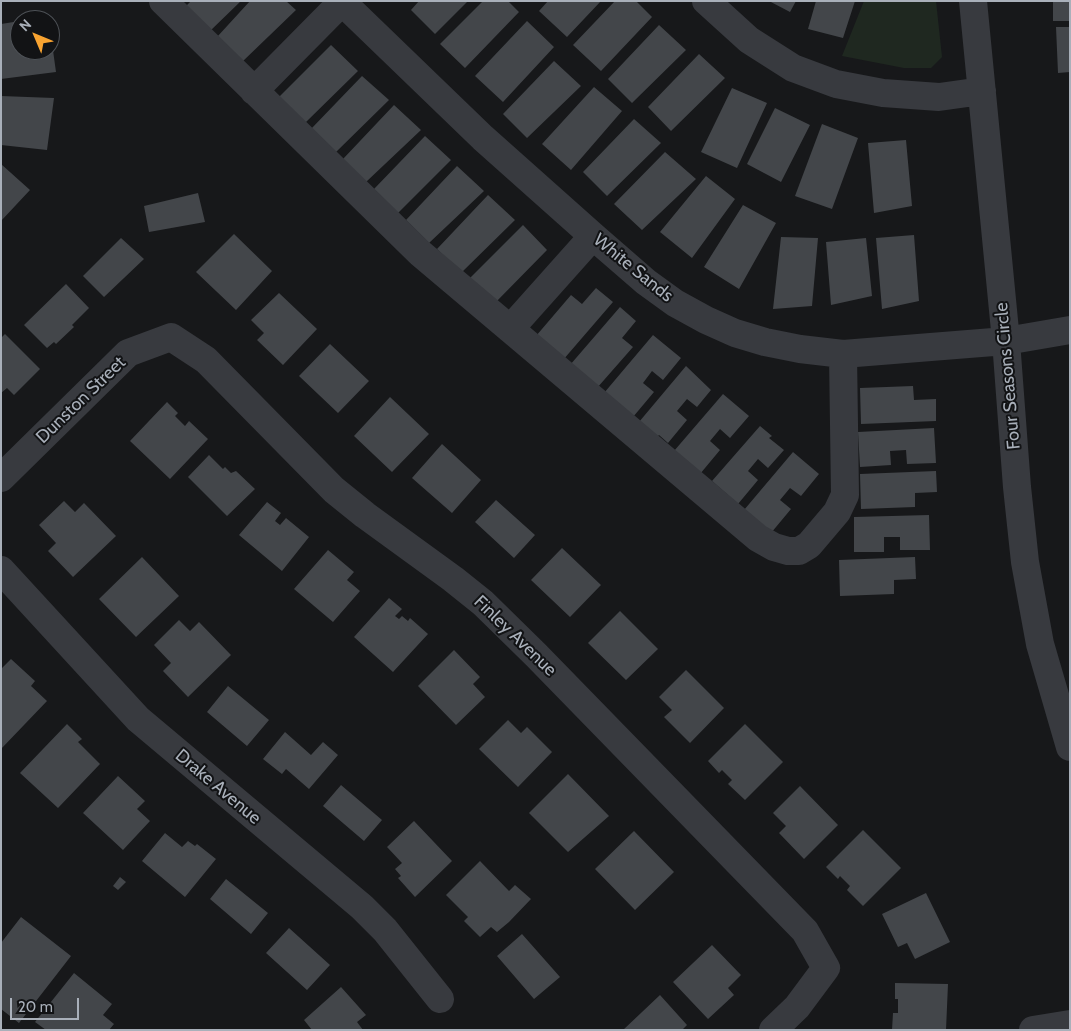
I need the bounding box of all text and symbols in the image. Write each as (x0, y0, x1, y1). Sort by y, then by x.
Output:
north arrow (10, 10, 60, 60)
text: N (15, 15, 35, 35)
street label: White Sands (589, 229, 677, 307)
street label: Four Seasons Circle (991, 302, 1025, 450)
street label: Dunston Street (32, 352, 130, 448)
street label: Finley Avenue (469, 591, 561, 681)
street label: Drake Avenue (171, 745, 265, 829)
scale bar (12, 988, 81, 1020)
text: 20 m (18, 998, 53, 1016)

